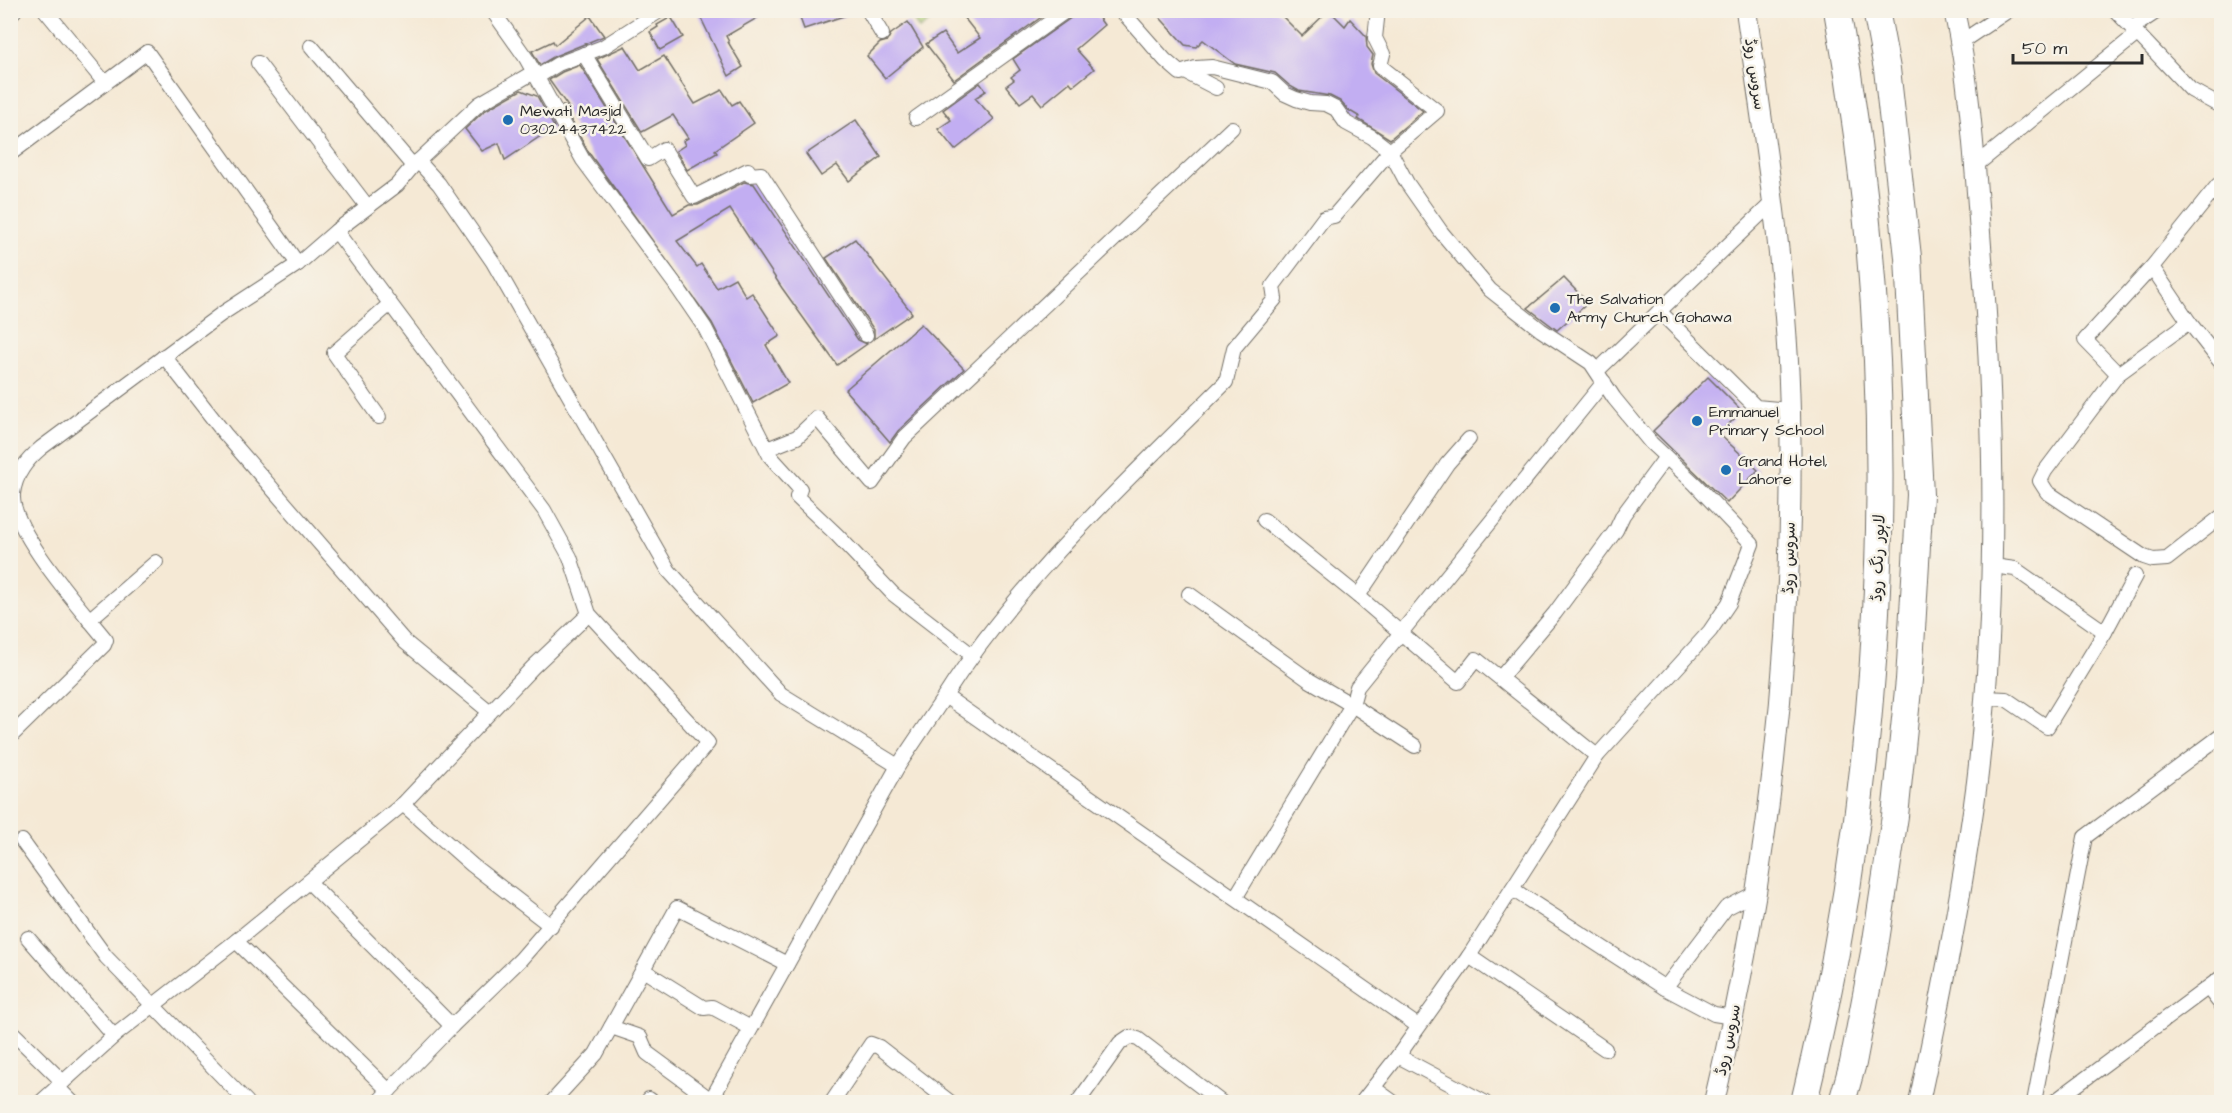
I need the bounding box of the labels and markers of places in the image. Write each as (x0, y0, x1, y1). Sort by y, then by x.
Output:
place label: Mewati Masjid 03024437422 (520, 100, 626, 140)
marker: Mewati Masjid 03024437422 (501, 113, 515, 127)
place label: The Salvation Army Church Gohawa (1567, 288, 1732, 329)
marker: The Salvation Army Church Gohawa (1548, 301, 1562, 315)
place label: Emmanuel Primary School (1709, 401, 1824, 442)
marker: Emmanuel Primary School (1690, 414, 1704, 428)
place label: Grand Hotel, Lahore (1738, 450, 1828, 490)
marker: Grand Hotel, Lahore (1719, 463, 1733, 477)

